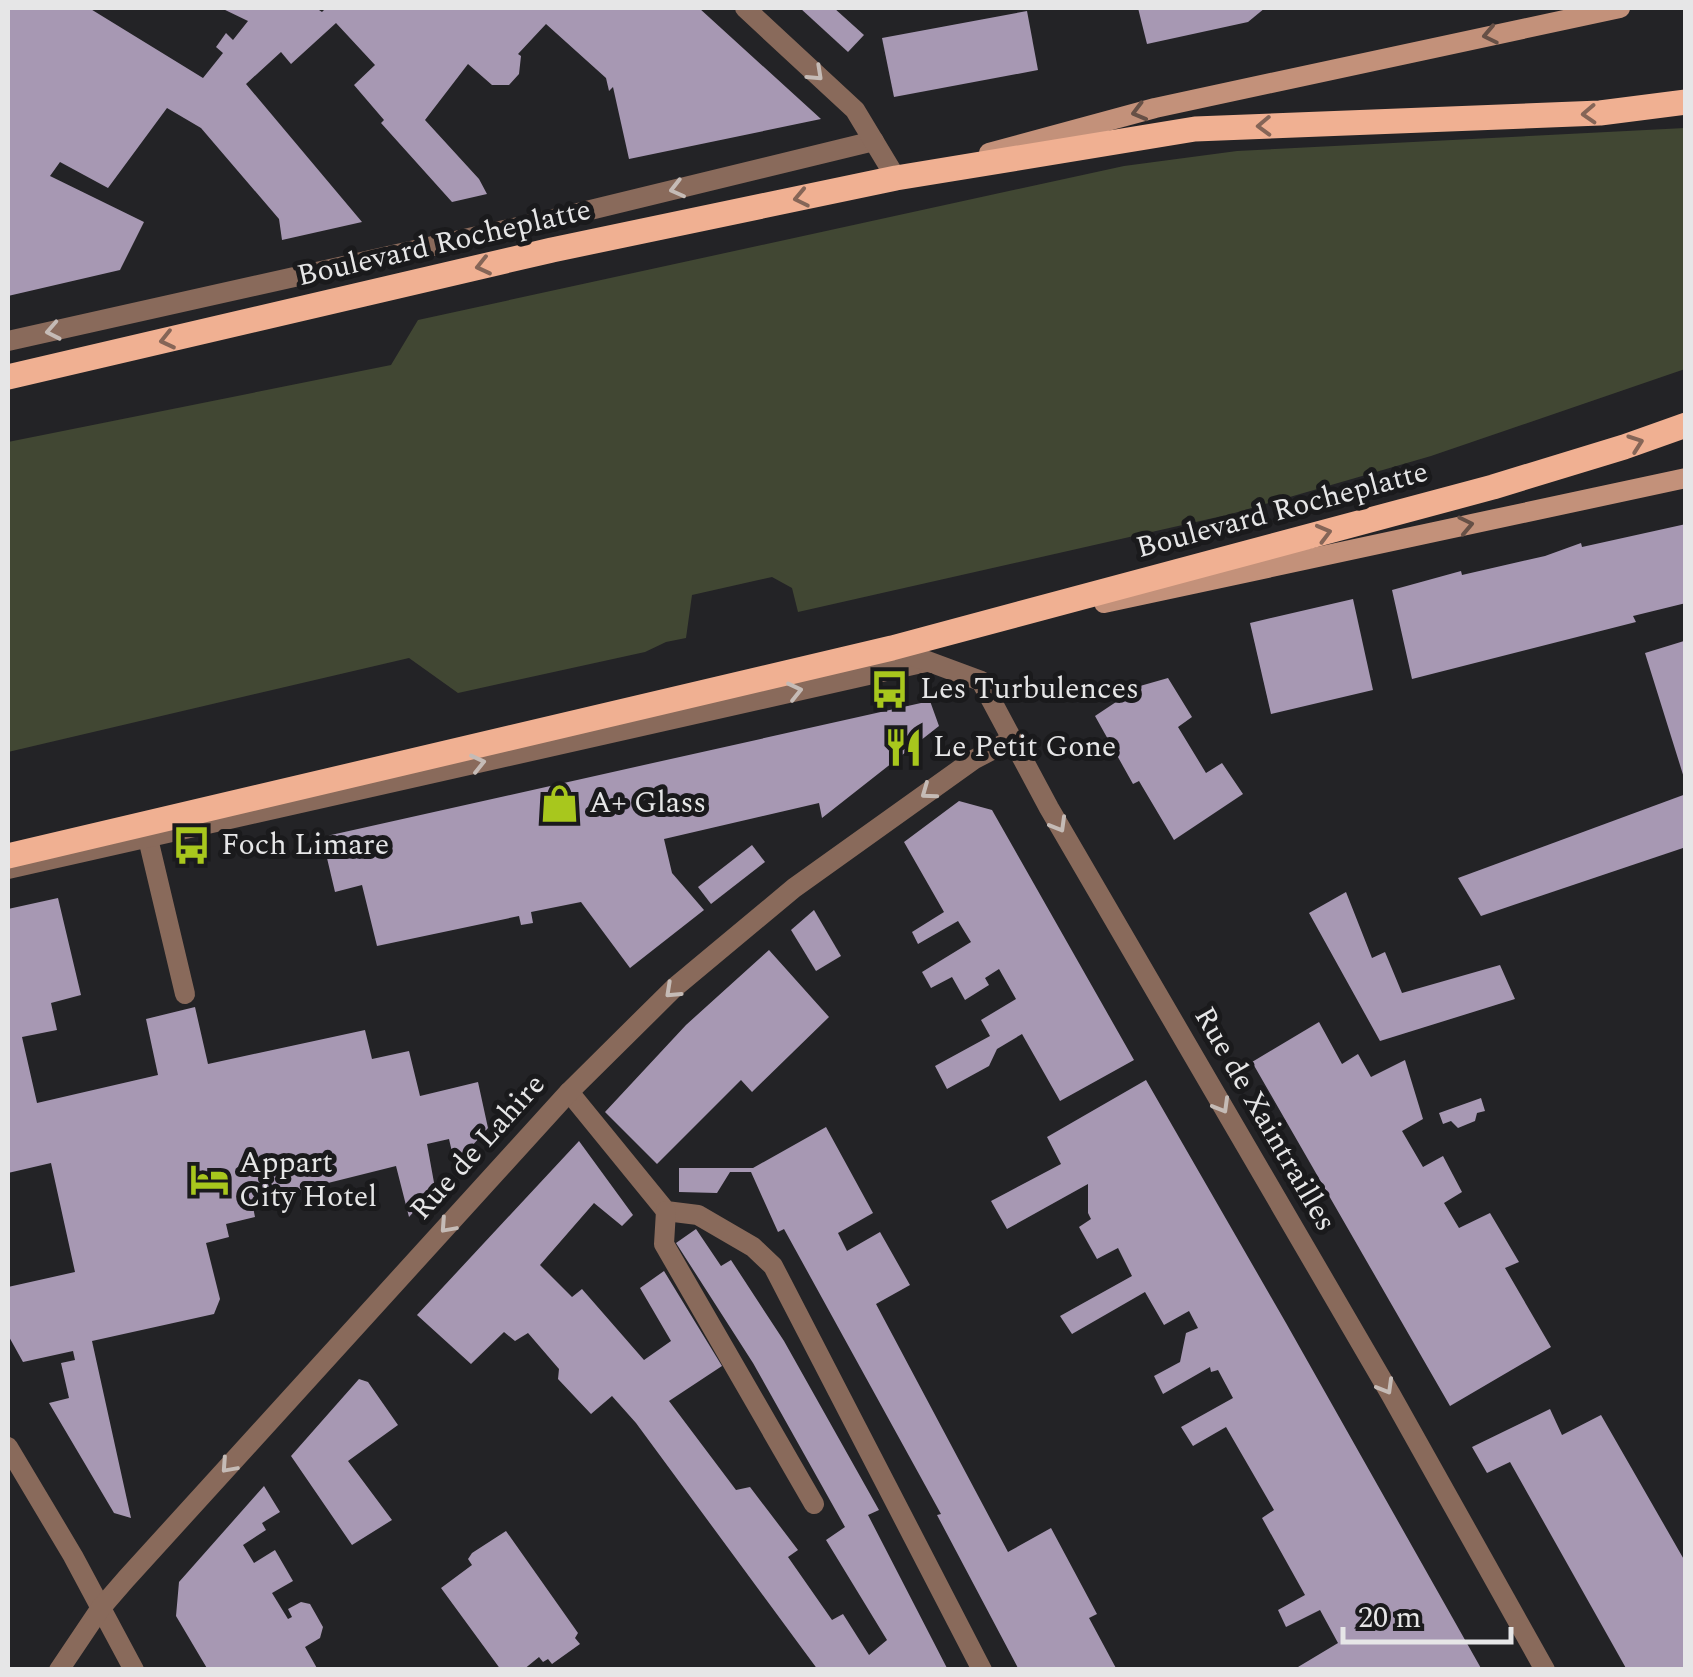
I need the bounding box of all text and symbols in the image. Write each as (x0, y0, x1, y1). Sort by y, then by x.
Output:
one-way arrow (1482, 23, 1499, 44)
one-way arrow (805, 62, 823, 80)
one-way arrow (1131, 100, 1148, 121)
one-way arrow (1580, 103, 1596, 124)
one-way arrow (1256, 116, 1271, 137)
one-way arrow (669, 177, 686, 198)
one-way arrow (793, 186, 810, 207)
street label: Boulevard Rocheplatte (292, 187, 596, 299)
one-way arrow (475, 254, 492, 275)
one-way arrow (45, 320, 62, 341)
one-way arrow (158, 328, 175, 349)
one-way arrow (1627, 434, 1644, 455)
street label: Boulevard Rocheplatte (1131, 449, 1433, 571)
one-way arrow (1457, 515, 1474, 536)
one-way arrow (1315, 523, 1332, 544)
place label: Les Turbulences (920, 666, 1139, 712)
bus stop icon: Les Turbulences (869, 668, 911, 710)
one-way arrow (786, 682, 803, 703)
place label: Le Petit Gone (933, 724, 1116, 770)
restaurant icon: Le Petit Gone (882, 726, 924, 768)
one-way arrow (469, 754, 486, 775)
place label: A+ Glass (589, 780, 706, 826)
one-way arrow (921, 780, 940, 798)
shop icon: A+ Glass (538, 782, 580, 824)
one-way arrow (1046, 814, 1066, 832)
place label: Foch Limare (221, 822, 389, 868)
bus stop icon: Foch Limare (170, 824, 212, 866)
one-way arrow (665, 979, 684, 997)
street label: Rue de Xaintrailles (1182, 998, 1348, 1240)
street label: Rue de Lahire (399, 1063, 557, 1231)
one-way arrow (1210, 1095, 1230, 1113)
place label: Appart City Hotel (239, 1140, 377, 1220)
hotel icon: Appart City Hotel (188, 1159, 230, 1201)
one-way arrow (441, 1214, 459, 1233)
one-way arrow (1374, 1376, 1393, 1394)
one-way arrow (222, 1454, 240, 1473)
scale bar (1343, 1582, 1510, 1644)
text: 20 m (1358, 1595, 1421, 1641)

